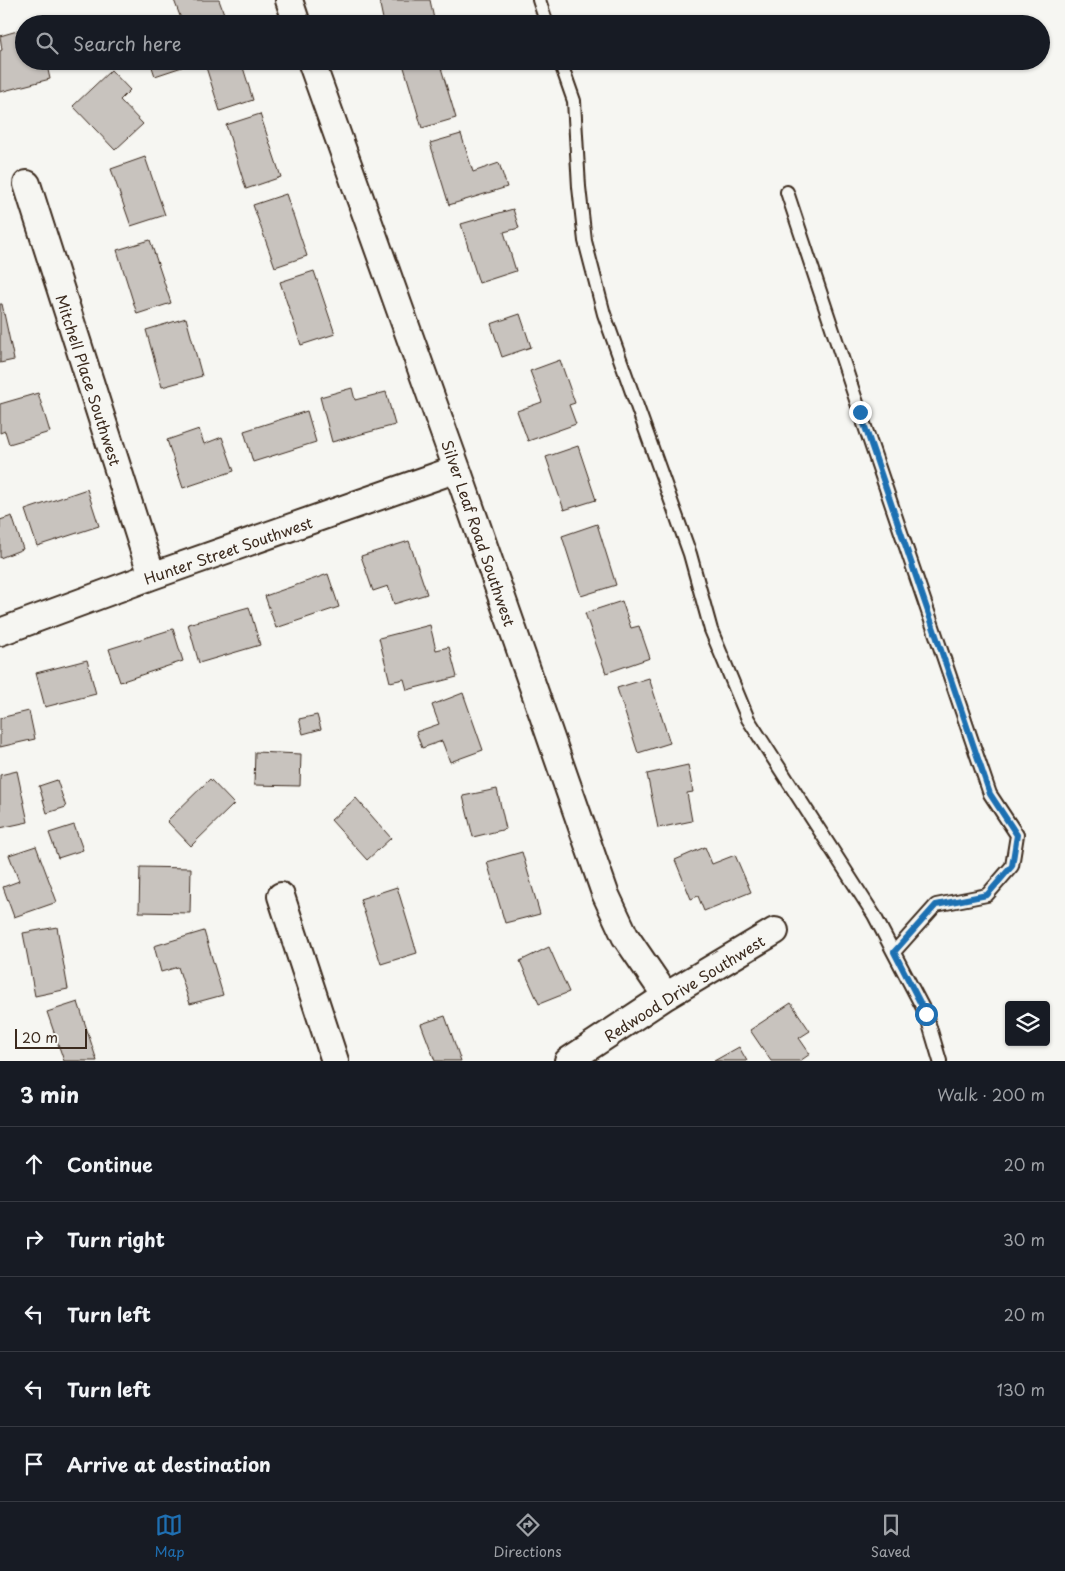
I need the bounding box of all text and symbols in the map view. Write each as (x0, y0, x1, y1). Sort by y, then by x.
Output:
search box (15, 15, 1050, 70)
icon: search (33, 29, 61, 57)
text: Search here (73, 29, 182, 57)
street label: Mitchell Place Southwest (50, 291, 128, 469)
route end (849, 401, 872, 424)
street label: Silver Leaf Road Southwest (436, 437, 522, 629)
street label: Hunter Street Southwest (141, 510, 315, 590)
street label: Redwood Drive Southwest (599, 929, 769, 1047)
map controls (1005, 1001, 1050, 1046)
button: layers (1005, 1001, 1050, 1046)
route start (915, 1003, 938, 1026)
scale bar (15, 1026, 88, 1049)
text: 20 m (22, 1027, 58, 1048)
text: 3 min (20, 1078, 79, 1110)
text: Walk · 200 m (937, 1082, 1045, 1106)
icon: ahead (20, 1150, 48, 1178)
text: Continue (67, 1150, 153, 1178)
text: 20 m (1004, 1152, 1045, 1176)
icon: right (20, 1225, 48, 1253)
text: Turn right (67, 1225, 165, 1253)
text: 30 m (1003, 1227, 1045, 1251)
icon: left (20, 1300, 48, 1328)
text: Turn left (67, 1300, 151, 1328)
text: 20 m (1004, 1302, 1045, 1326)
icon: left (20, 1375, 48, 1403)
text: Turn left (67, 1375, 151, 1403)
text: 130 m (997, 1377, 1045, 1401)
icon: arrive (20, 1450, 48, 1478)
text: Arrive at destination (67, 1450, 271, 1478)
tab: Map (155, 1511, 184, 1562)
tab: Directions (494, 1511, 562, 1562)
tab: Saved (871, 1511, 910, 1562)

